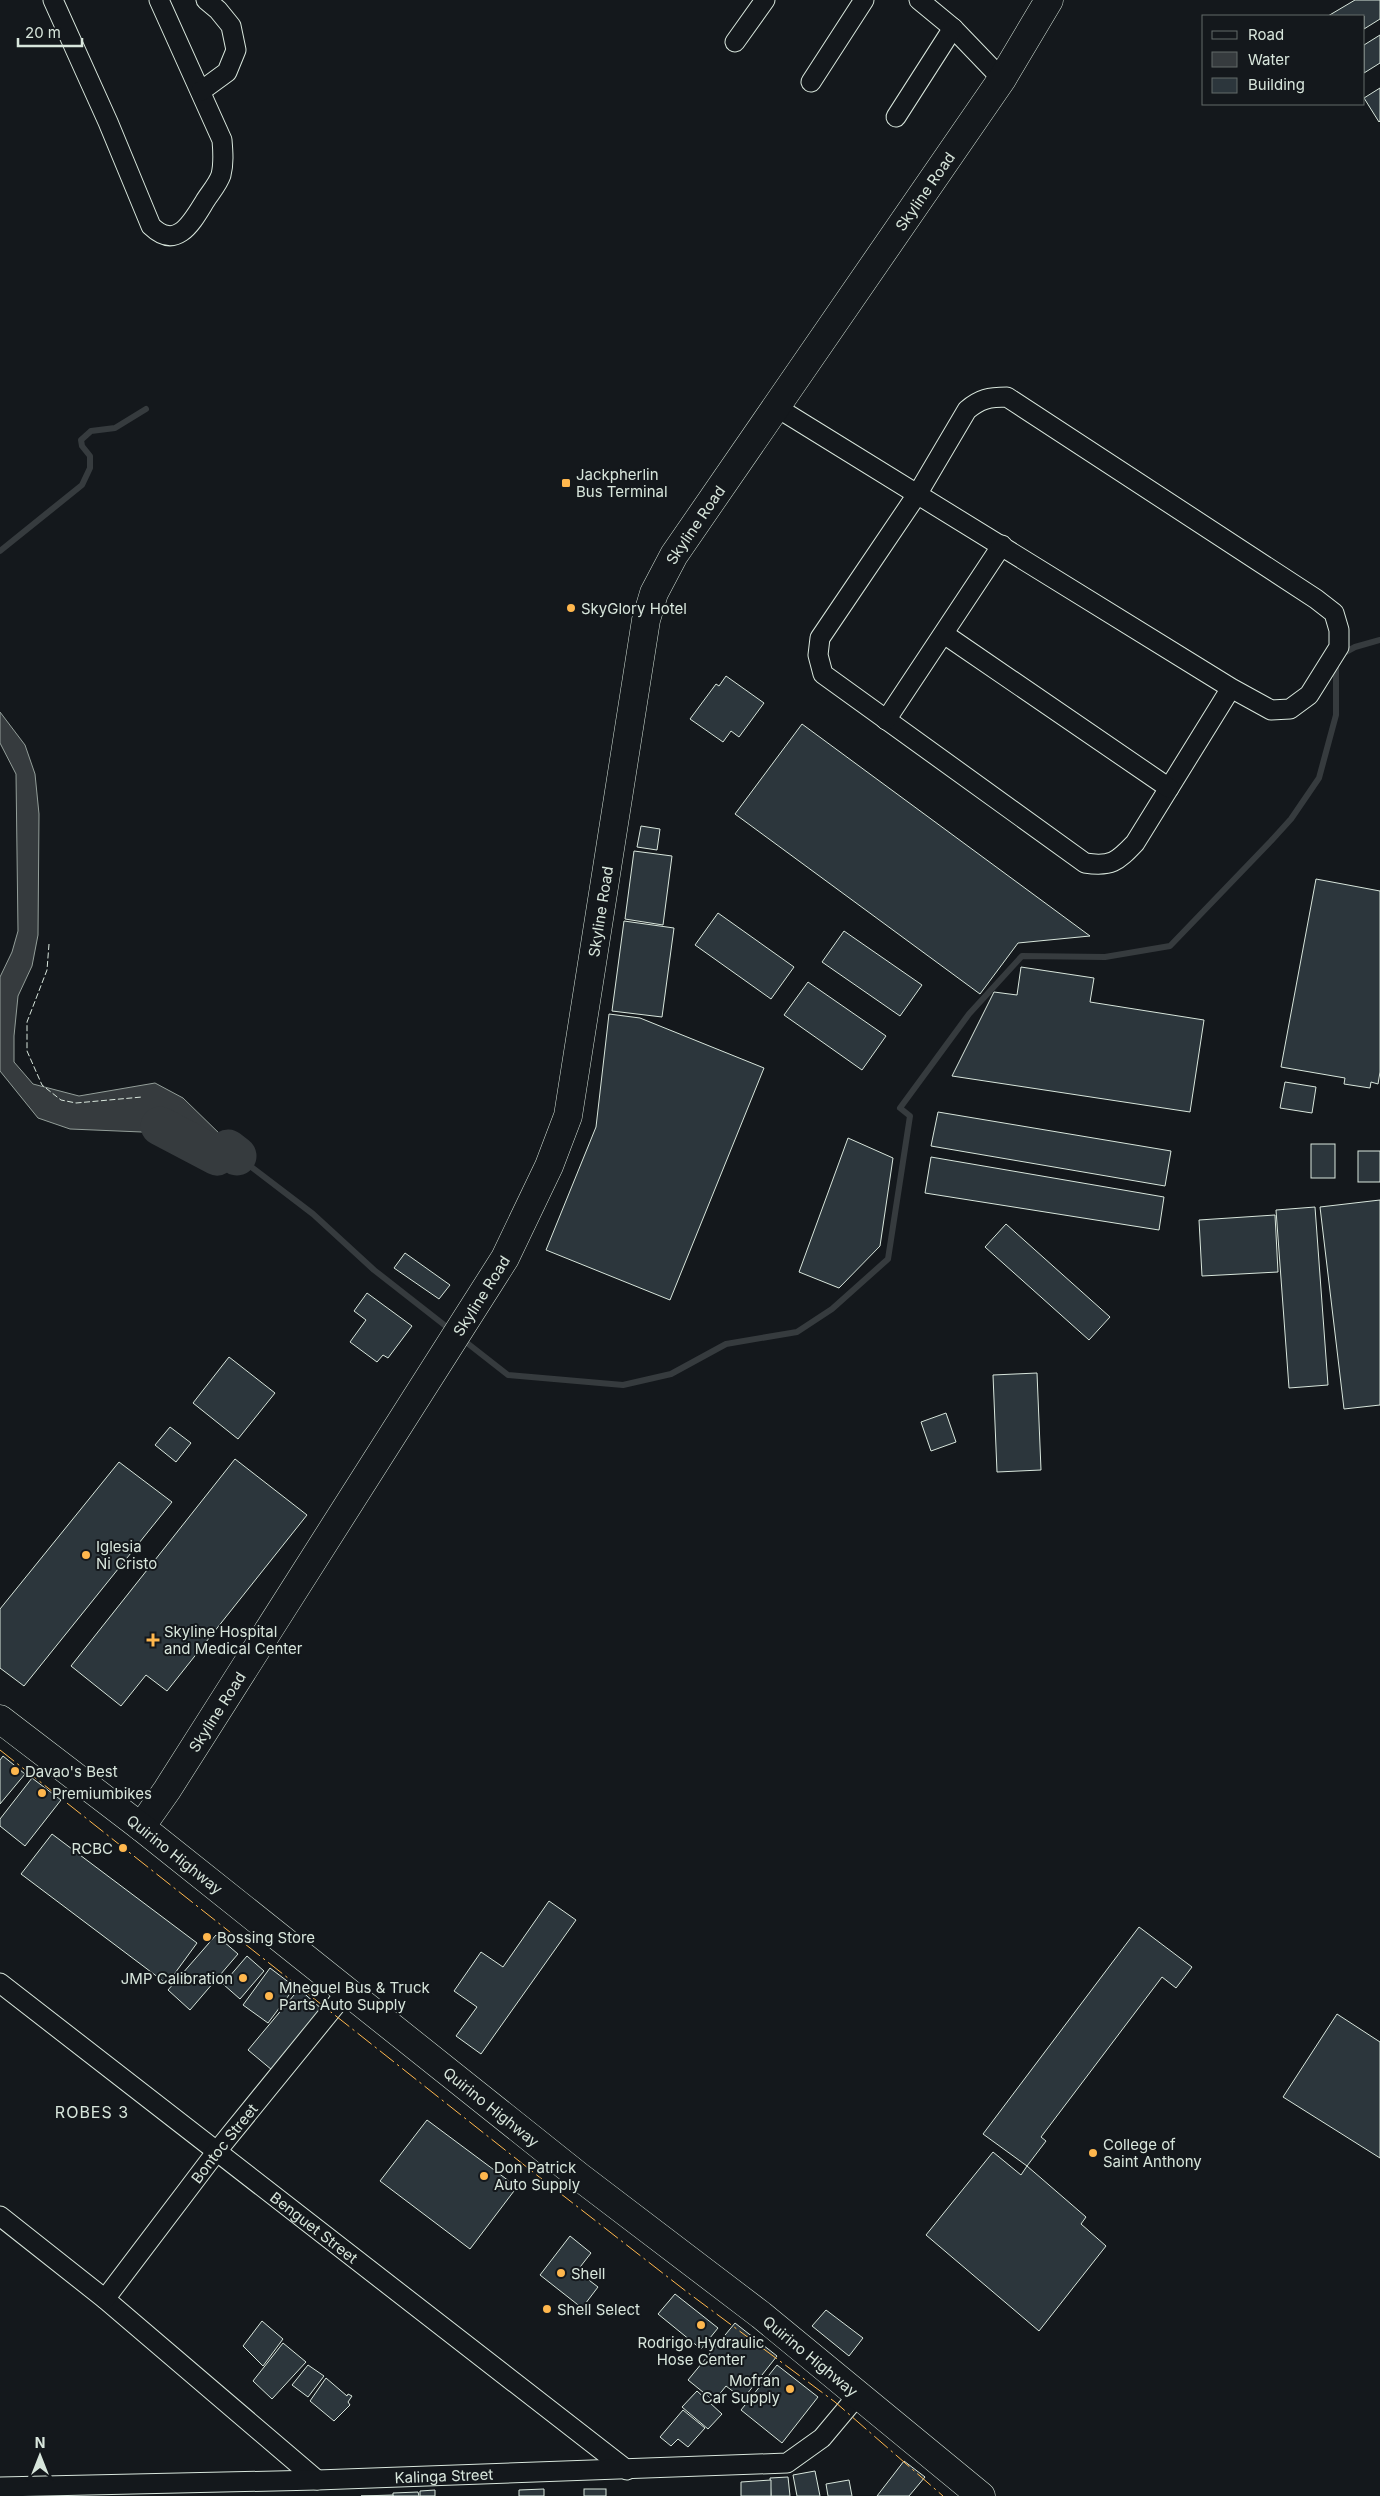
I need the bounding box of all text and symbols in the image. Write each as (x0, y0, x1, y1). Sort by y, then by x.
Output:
scale bar (18, 15, 81, 47)
legend (1202, 15, 1365, 105)
text: 20 m (25, 23, 61, 42)
text: Road (1248, 25, 1284, 44)
text: Water (1248, 50, 1290, 69)
text: Building (1248, 75, 1305, 94)
street label: Skyline Road (891, 148, 959, 234)
place label: Jackpherlin Bus Terminal (576, 465, 668, 501)
marker: Jackpherlin Bus Terminal (560, 477, 572, 489)
street label: Skyline Road (661, 482, 729, 567)
place label: SkyGlory Hotel (581, 599, 687, 618)
marker: SkyGlory Hotel (565, 602, 577, 614)
street label: Skyline Road (584, 865, 617, 958)
street label: Skyline Road (449, 1252, 514, 1339)
place label: Iglesia Ni Cristo (96, 1537, 157, 1573)
marker: Iglesia Ni Cristo (80, 1549, 92, 1561)
place label: Skyline Hospital and Medical Center (164, 1622, 303, 1658)
marker: Skyline Hospital and Medical Center (146, 1633, 160, 1647)
street label: Skyline Road (184, 1668, 249, 1755)
place label: Davao's Best (25, 1762, 118, 1781)
marker: Davao's Best (9, 1765, 21, 1777)
place label: Premiumbikes (52, 1784, 152, 1803)
marker: Premiumbikes (36, 1787, 48, 1799)
street label: Quirino Highway (123, 1810, 227, 1898)
place label: RCBC (72, 1839, 113, 1858)
marker: RCBC (117, 1842, 129, 1854)
place label: Bossing Store (217, 1928, 315, 1947)
marker: Bossing Store (201, 1931, 213, 1943)
place label: JMP Calibration (121, 1969, 233, 1988)
marker: JMP Calibration (237, 1972, 249, 1984)
place label: Mheguel Bus & Truck Parts Auto Supply (279, 1978, 430, 2014)
marker: Mheguel Bus & Truck Parts Auto Supply (263, 1990, 275, 2002)
street label: Quirino Highway (440, 2063, 544, 2151)
street label: Bontoc Street (187, 2099, 261, 2187)
district label: ROBES 3 (55, 2102, 129, 2122)
place label: College of Saint Anthony (1103, 2135, 1202, 2171)
marker: College of Saint Anthony (1087, 2147, 1099, 2159)
place label: Don Patrick Auto Supply (494, 2158, 581, 2194)
marker: Don Patrick Auto Supply (478, 2170, 490, 2182)
street label: Benguet Street (267, 2187, 362, 2267)
place label: Shell (571, 2264, 606, 2283)
marker: Shell (555, 2267, 567, 2279)
place label: Shell Select (557, 2300, 640, 2319)
marker: Shell Select (541, 2303, 553, 2315)
street label: Quirino Highway (759, 2311, 862, 2401)
marker: Rodrigo Hydraulic Hose Center (695, 2319, 707, 2331)
place label: Rodrigo Hydraulic Hose Center (638, 2333, 764, 2369)
place label: Mofran Car Supply (702, 2371, 781, 2407)
marker: Mofran Car Supply (784, 2383, 796, 2395)
north arrow (15, 2431, 65, 2481)
text: N (35, 2434, 45, 2451)
street label: Kalinga Street (394, 2464, 494, 2487)

